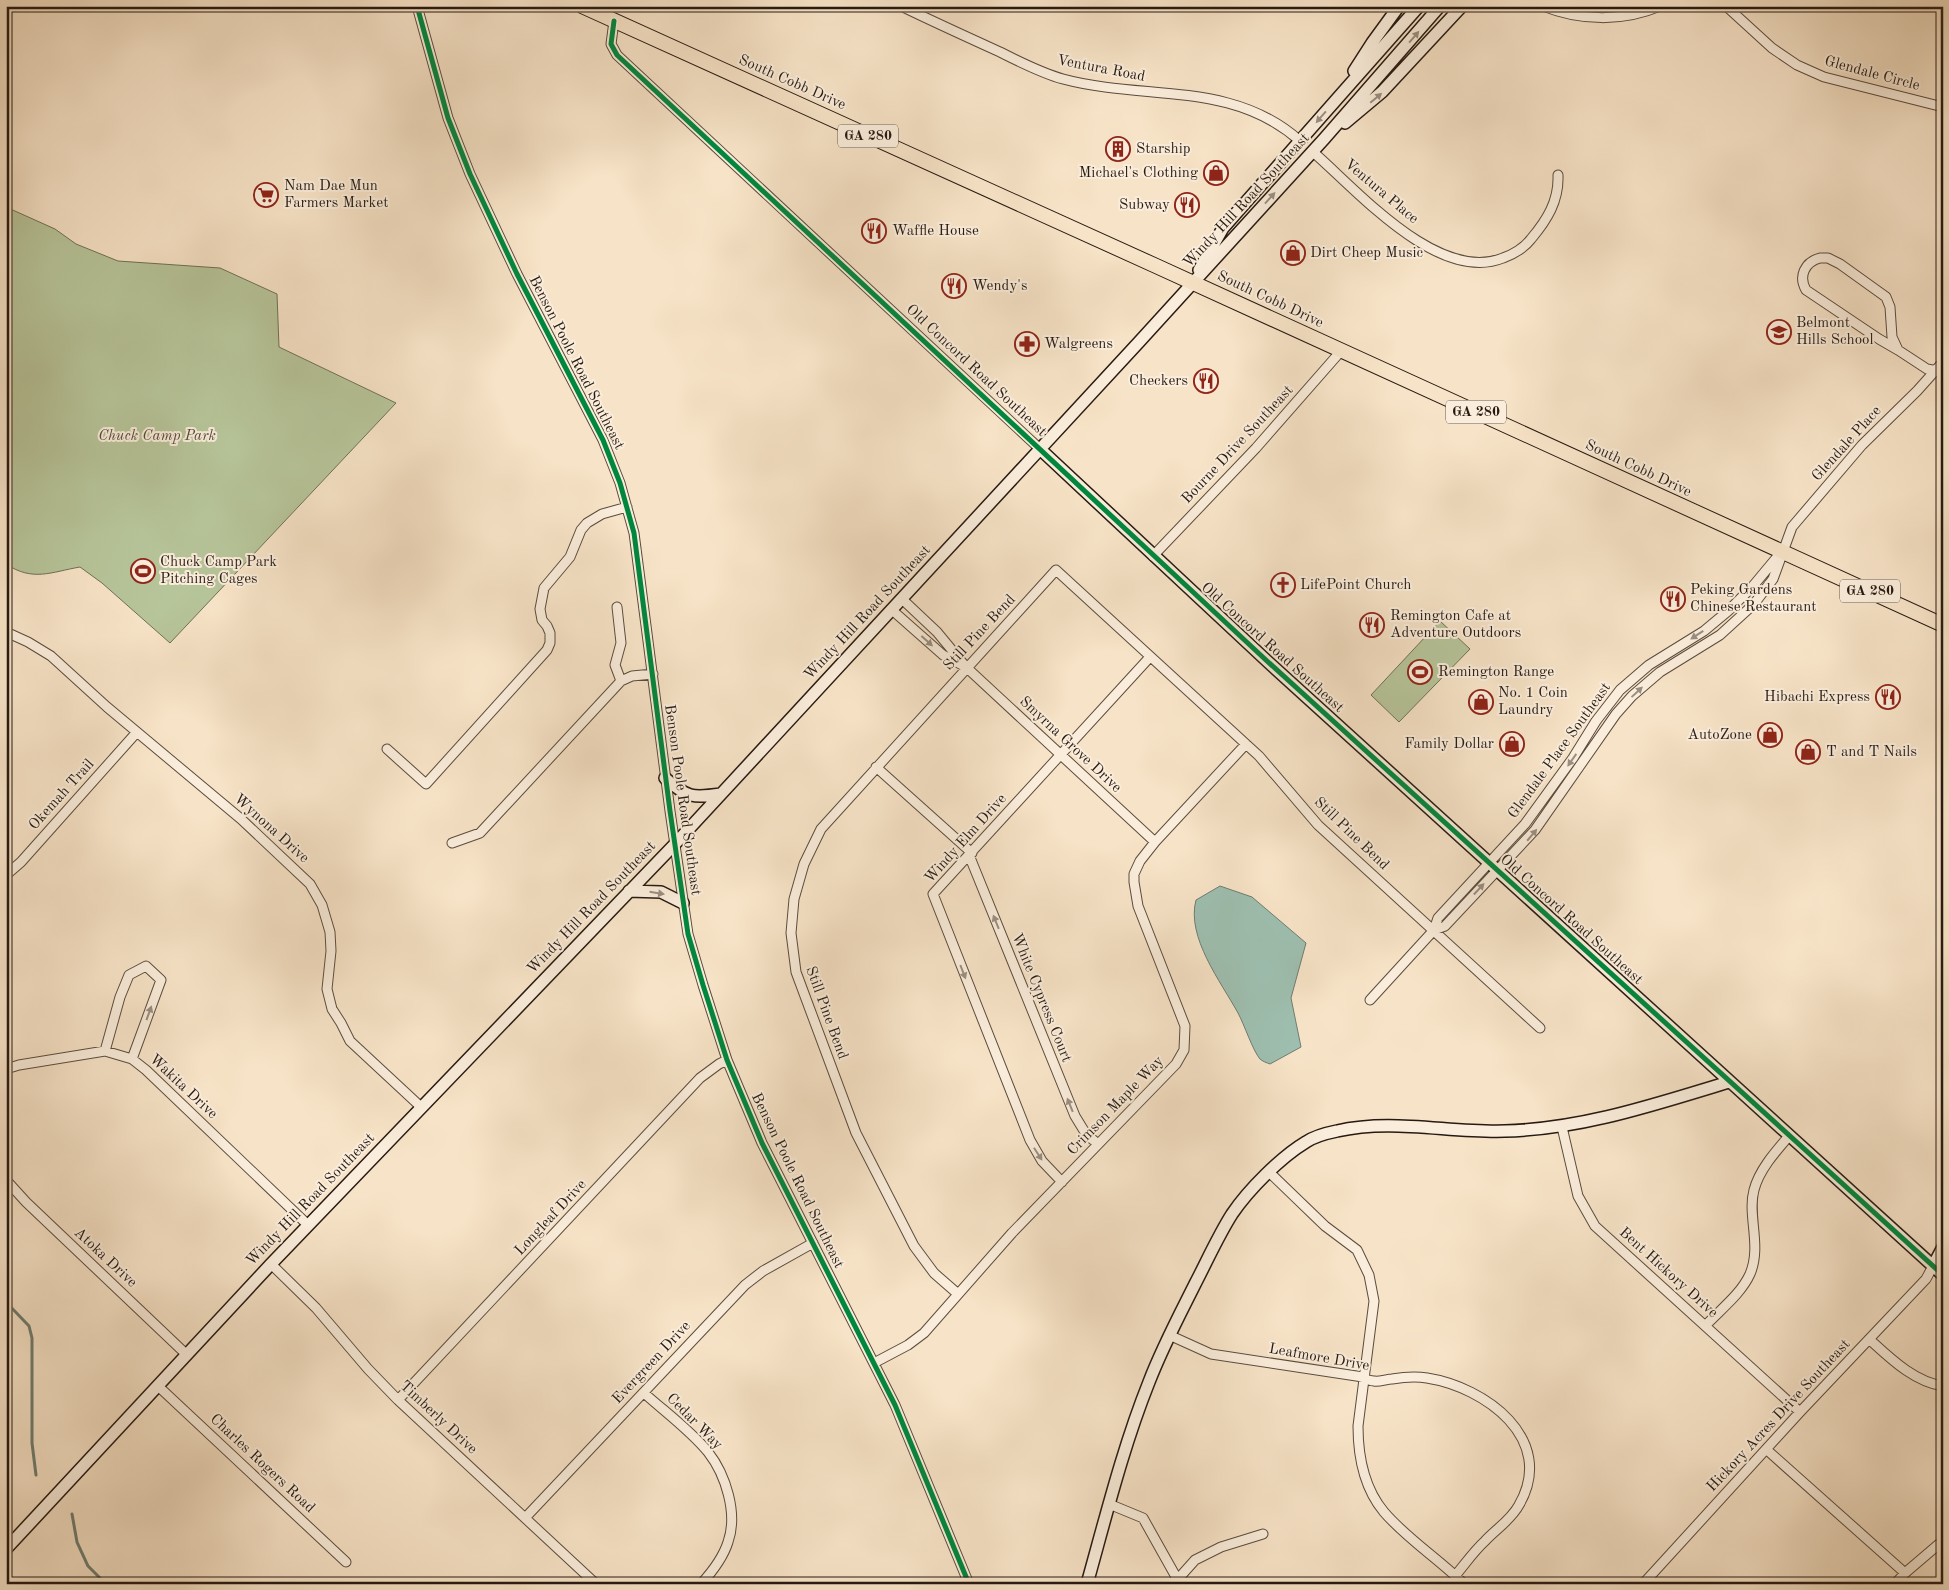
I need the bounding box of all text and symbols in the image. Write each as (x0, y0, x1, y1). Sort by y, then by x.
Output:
one-way arrow (1408, 30, 1419, 43)
street label: South Cobb Drive (736, 53, 848, 113)
street label: Ventura Road (1056, 53, 1147, 85)
street label: Glendale Circle (1823, 54, 1921, 94)
one-way arrow (1369, 92, 1381, 104)
one-way arrow (1315, 110, 1326, 123)
road number: GA 280 (838, 124, 898, 148)
street label: Windy Hill Road Southeast (1181, 131, 1313, 271)
building icon: Starship (1105, 136, 1131, 162)
place label: Starship (1136, 142, 1191, 157)
street label: Ventura Place (1341, 157, 1421, 227)
shop icon: Michael's Clothing (1203, 160, 1229, 186)
place label: Michael's Clothing (1079, 166, 1198, 181)
place label: Nam Dae Mun Farmers Market (284, 179, 389, 211)
supermarket icon: Nam Dae Mun Farmers Market (253, 182, 279, 208)
restaurant icon: Subway (1174, 192, 1200, 218)
one-way arrow (1264, 193, 1276, 205)
place label: Subway (1119, 198, 1170, 213)
restaurant icon: Waffle House (861, 218, 887, 244)
place label: Waffle House (892, 224, 979, 239)
shop icon: Dirt Cheep Music (1280, 240, 1306, 266)
place label: Dirt Cheep Music (1310, 246, 1423, 261)
street label: South Cobb Drive (1215, 269, 1326, 331)
restaurant icon: Wendy's (941, 273, 967, 299)
street label: Benson Poole Road Southeast (526, 274, 626, 452)
place label: Wendy's (972, 279, 1027, 294)
street label: Old Concord Road Southeast (903, 302, 1049, 440)
place label: Belmont Hills School (1796, 316, 1874, 348)
school or university icon: Belmont Hills School (1766, 319, 1792, 345)
pharmacy icon: Walgreens (1014, 331, 1040, 357)
place label: Walgreens (1044, 337, 1113, 352)
restaurant icon: Checkers (1193, 368, 1219, 394)
place label: Checkers (1129, 374, 1188, 389)
street label: Bourne Drive Southeast (1179, 383, 1297, 507)
road number: GA 280 (1446, 401, 1506, 424)
street label: Glendale Place (1810, 403, 1885, 484)
park label: Chuck Camp Park (98, 429, 216, 444)
street label: South Cobb Drive (1583, 438, 1694, 500)
street label: Windy Hill Road Southeast (802, 543, 934, 683)
place label: Chuck Camp Park Pitching Cages (160, 555, 277, 587)
sports icon: Chuck Camp Park Pitching Cages (130, 558, 156, 584)
church icon: LifePoint Church (1270, 572, 1296, 598)
place label: LifePoint Church (1300, 578, 1411, 593)
street label: Old Concord Road Southeast (1198, 580, 1346, 716)
road number: GA 280 (1840, 580, 1900, 602)
place label: Peking Gardens Chinese Restaurant (1690, 583, 1817, 615)
restaurant icon: Peking Gardens Chinese Restaurant (1660, 586, 1686, 612)
street label: Still Pine Bend (941, 592, 1019, 674)
place label: Remington Cafe at Adventure Outdoors (1390, 609, 1521, 641)
restaurant icon: Remington Cafe at Adventure Outdoors (1359, 612, 1385, 638)
one-way arrow (1691, 630, 1704, 640)
one-way arrow (921, 635, 933, 647)
sports icon: Remington Range (1407, 659, 1433, 685)
place label: Remington Range (1438, 665, 1554, 680)
street label: Glendale Place Southeast (1506, 680, 1614, 822)
restaurant icon: Hibachi Express (1875, 684, 1901, 710)
place label: No. 1 Coin Laundry (1498, 686, 1568, 718)
one-way arrow (1630, 686, 1642, 698)
shop icon: No. 1 Coin Laundry (1468, 689, 1494, 715)
place label: Hibachi Express (1764, 690, 1870, 705)
street label: Smyrna Grove Drive (1016, 694, 1124, 796)
street label: Benson Poole Road Southeast (661, 703, 703, 897)
shop icon: AutoZone (1757, 722, 1783, 748)
place label: AutoZone (1688, 728, 1752, 743)
shop icon: Family Dollar (1499, 731, 1525, 757)
place label: Family Dollar (1404, 737, 1494, 752)
shop icon: T and T Nails (1795, 739, 1821, 765)
place label: T and T Nails (1826, 745, 1917, 760)
one-way arrow (1567, 753, 1577, 766)
street label: Okemah Trail (27, 757, 97, 833)
street label: Wynona Drive (231, 792, 311, 867)
street label: Windy Elm Drive (922, 792, 1010, 886)
street label: Still Pine Bend (1311, 795, 1391, 873)
one-way arrow (1526, 828, 1537, 841)
street label: Windy Hill Road Southeast (525, 839, 659, 977)
street label: Old Concord Road Southeast (1497, 852, 1645, 988)
one-way arrow (1473, 883, 1485, 895)
one-way arrow (650, 889, 666, 897)
one-way arrow (992, 914, 1000, 929)
street label: White Cypress Court (1008, 931, 1074, 1065)
street label: Still Pine Bend (802, 965, 850, 1062)
one-way arrow (959, 965, 967, 980)
one-way arrow (145, 1005, 153, 1020)
street label: Wakita Drive (146, 1052, 220, 1122)
street label: Crimson Maple Way (1065, 1054, 1167, 1158)
street label: Benson Poole Road Southeast (748, 1091, 846, 1271)
one-way arrow (1066, 1098, 1074, 1112)
street label: Windy Hill Road Southeast (244, 1131, 378, 1269)
one-way arrow (1033, 1148, 1043, 1161)
street label: Longleaf Drive (512, 1177, 590, 1259)
street label: Atoka Drive (71, 1225, 139, 1291)
street label: Bent Hickory Drive (1616, 1225, 1720, 1321)
street label: Evergreen Drive (610, 1319, 694, 1407)
street label: Hickory Acres Drive Southeast (1705, 1337, 1853, 1495)
street label: Leafmore Drive (1267, 1342, 1371, 1374)
street label: Timberly Drive (396, 1379, 480, 1458)
street label: Cedar Way (663, 1391, 725, 1453)
street label: Charles Rogers Road (207, 1412, 317, 1516)

